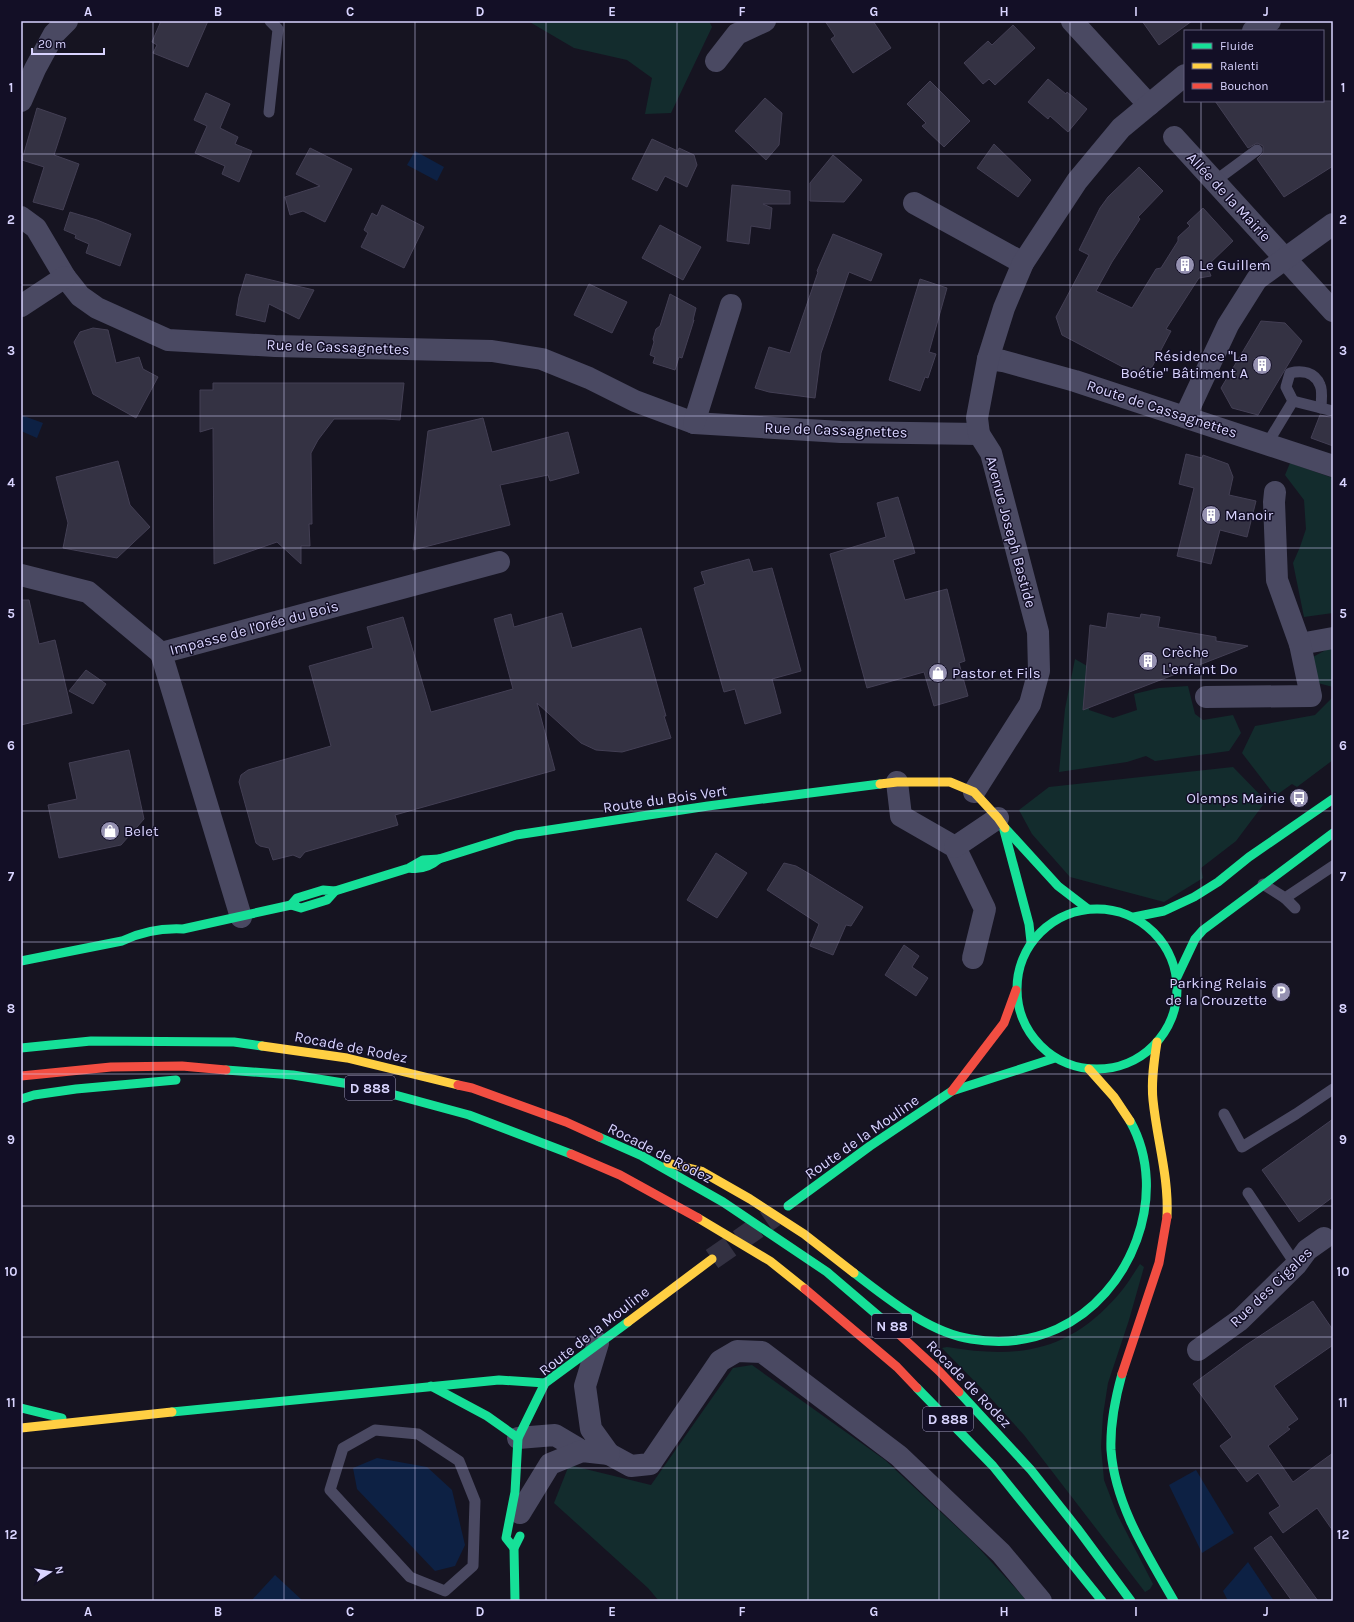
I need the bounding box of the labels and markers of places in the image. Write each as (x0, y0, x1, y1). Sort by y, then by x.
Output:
building icon: Le Guillem (1174, 254, 1196, 276)
place label: Le Guillem (1199, 256, 1271, 274)
place label: Résidence "La Boétie" Bâtiment A (1121, 347, 1248, 382)
building icon: Résidence "La Boétie" Bâtiment A (1251, 354, 1273, 376)
building icon: Manoir (1200, 504, 1222, 526)
place label: Manoir (1225, 506, 1274, 524)
place label: Crèche L'enfant Do (1162, 643, 1238, 678)
building icon: Crèche L'enfant Do (1137, 650, 1159, 672)
shop icon: Pastor et Fils (927, 662, 949, 684)
place label: Pastor et Fils (952, 664, 1041, 682)
bus stop icon: Olemps Mairie (1288, 787, 1310, 809)
place label: Olemps Mairie (1186, 789, 1285, 807)
shop icon: Belet (99, 820, 121, 842)
place label: Belet (124, 822, 159, 840)
place label: Parking Relais de la Crouzette (1165, 974, 1267, 1009)
parking icon: Parking Relais de la Crouzette (1270, 981, 1292, 1003)

